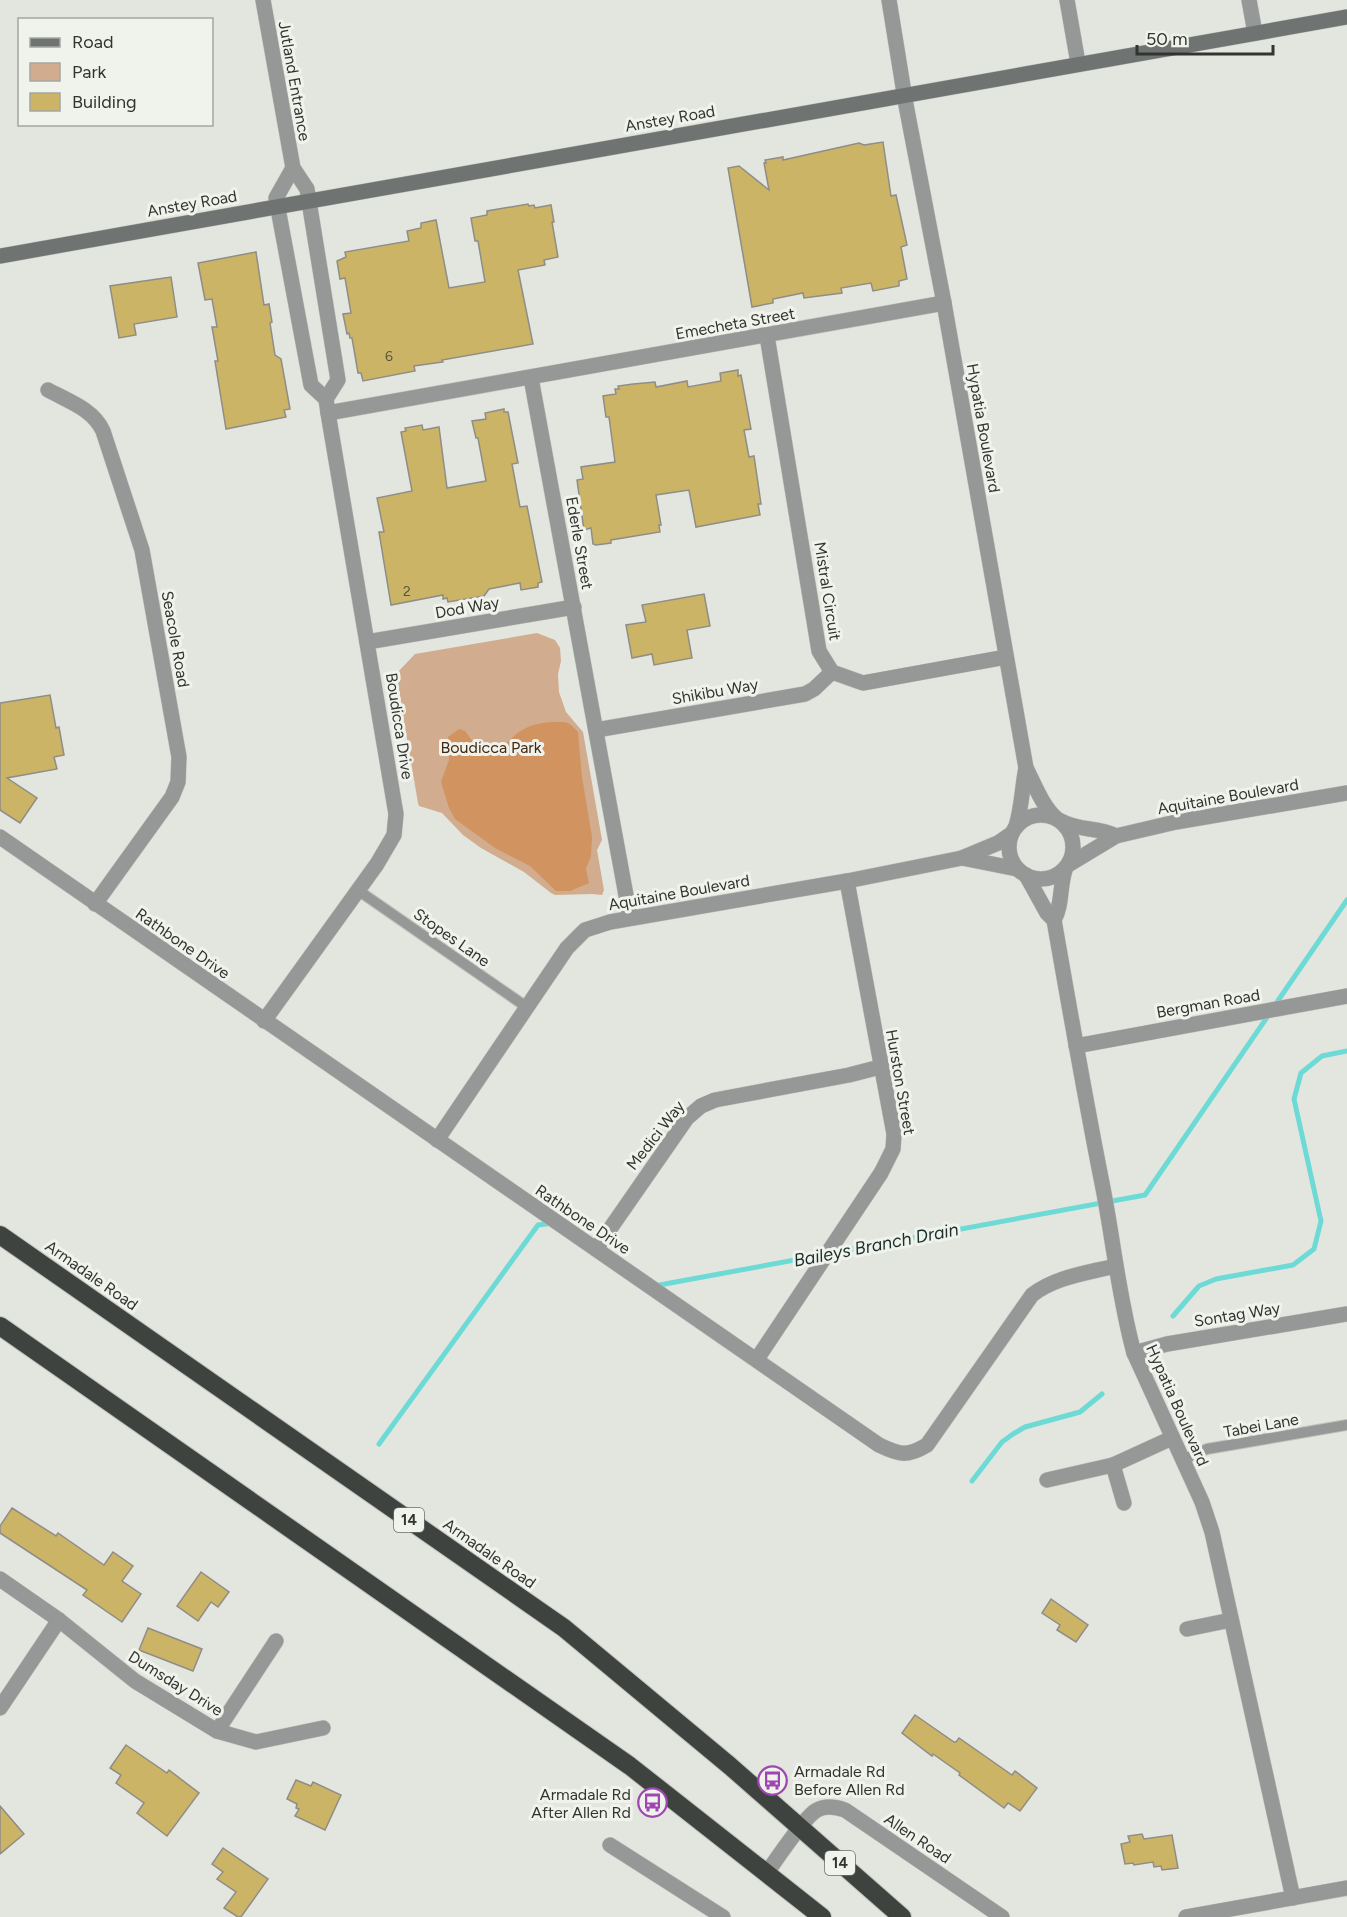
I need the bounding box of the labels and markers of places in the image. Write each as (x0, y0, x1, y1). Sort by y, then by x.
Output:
place label: Armadale Rd Before Allen Rd (794, 1762, 905, 1799)
bus stop icon: Armadale Rd Before Allen Rd (757, 1764, 789, 1796)
place label: Armadale Rd After Allen Rd (531, 1785, 631, 1822)
bus stop icon: Armadale Rd After Allen Rd (636, 1787, 668, 1819)

